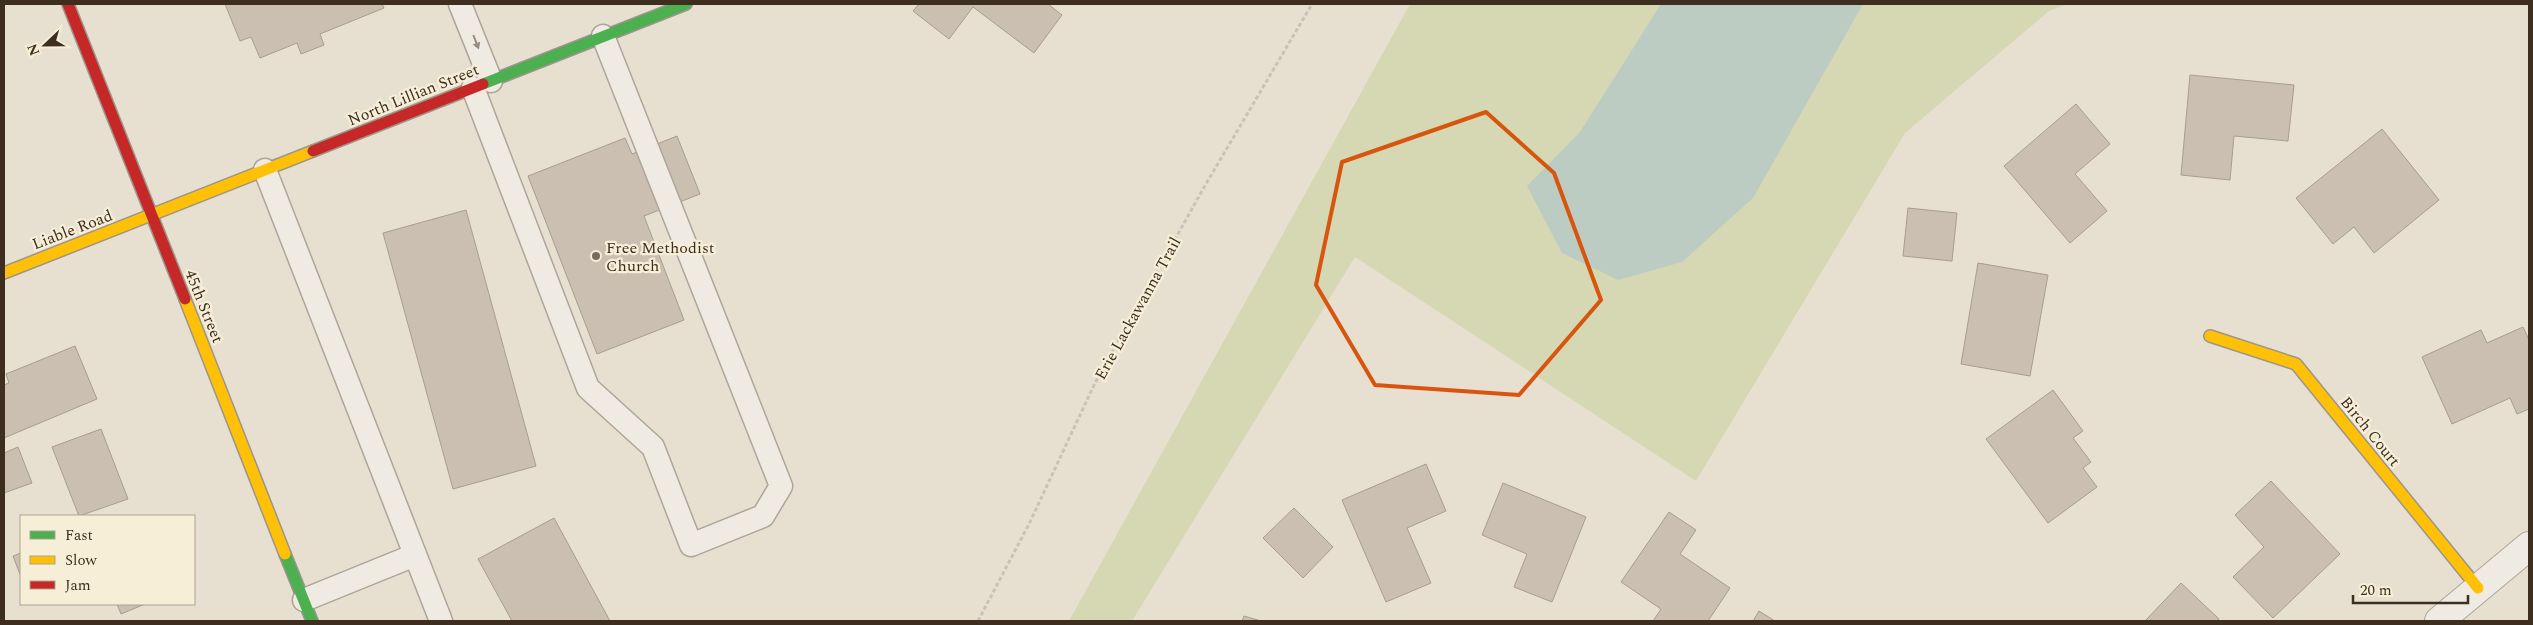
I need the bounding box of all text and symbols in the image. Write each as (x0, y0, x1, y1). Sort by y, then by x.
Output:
north arrow (20, 20, 70, 70)
one-way arrow (472, 35, 480, 49)
text: N (22, 40, 45, 59)
street label: North Lillian Street (344, 58, 483, 132)
street label: Liable Road (29, 204, 116, 256)
street label: Erie Lackawanna Trail (1089, 233, 1187, 384)
place label: Free Methodist Church (606, 236, 715, 278)
marker: Free Methodist Church (590, 250, 602, 262)
street label: 45th Street (179, 266, 230, 347)
street label: Birch Court (2334, 391, 2406, 472)
legend (20, 515, 195, 605)
text: Fast (65, 524, 93, 547)
text: Slow (65, 549, 97, 572)
scale bar (2353, 572, 2468, 604)
text: Jam (65, 574, 91, 597)
text: 20 m (2360, 579, 2392, 602)

